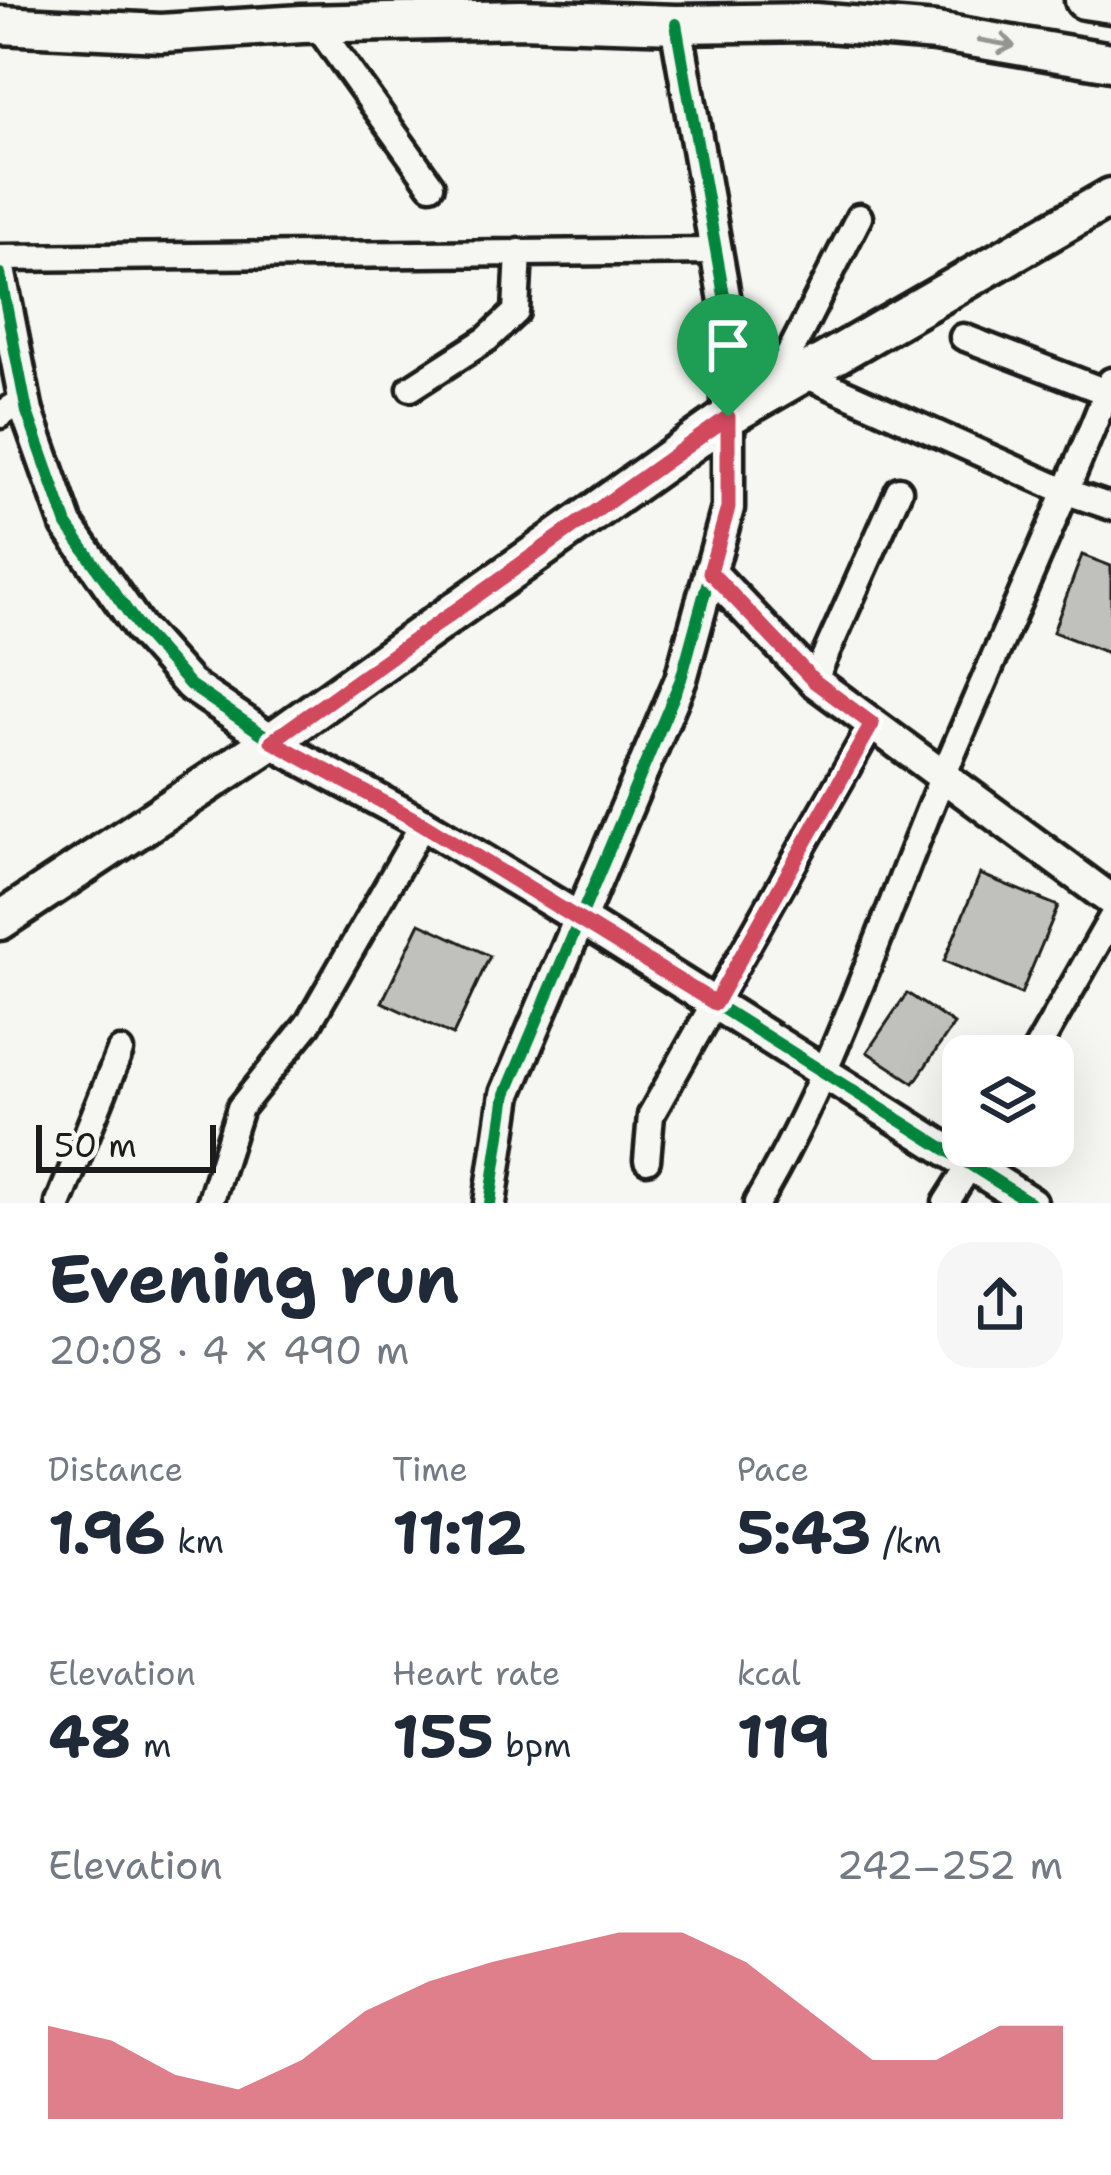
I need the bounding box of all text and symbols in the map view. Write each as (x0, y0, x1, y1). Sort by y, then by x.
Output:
one-way arrow (977, 32, 1016, 55)
pin (677, 294, 779, 417)
icon: arrive (695, 312, 761, 378)
map controls (942, 1035, 1074, 1167)
button: layers (942, 1035, 1074, 1167)
scale bar (36, 1119, 216, 1172)
text: 50 m (54, 1123, 137, 1168)
text: Evening run (48, 1235, 459, 1323)
button: share (937, 1242, 1063, 1368)
text: 20:08 · 4 × 490 m (48, 1324, 409, 1376)
text: Distance (48, 1447, 183, 1492)
text: Time (392, 1447, 468, 1492)
text: Pace (737, 1447, 809, 1492)
text: 1.96 (48, 1492, 166, 1572)
text: 11:12 (392, 1492, 527, 1572)
text: 5:43 (737, 1492, 871, 1572)
text: km (166, 1519, 224, 1564)
text: /km (871, 1519, 942, 1564)
text: Elevation (48, 1651, 196, 1696)
text: Heart rate (392, 1651, 561, 1696)
text: kcal (737, 1651, 801, 1696)
text: 48 (48, 1696, 132, 1776)
text: 155 (392, 1696, 494, 1776)
text: 119 (737, 1696, 831, 1776)
text: m (132, 1723, 171, 1768)
text: bpm (494, 1723, 572, 1768)
text: Elevation (48, 1839, 223, 1891)
text: 242–252 m (836, 1839, 1063, 1891)

